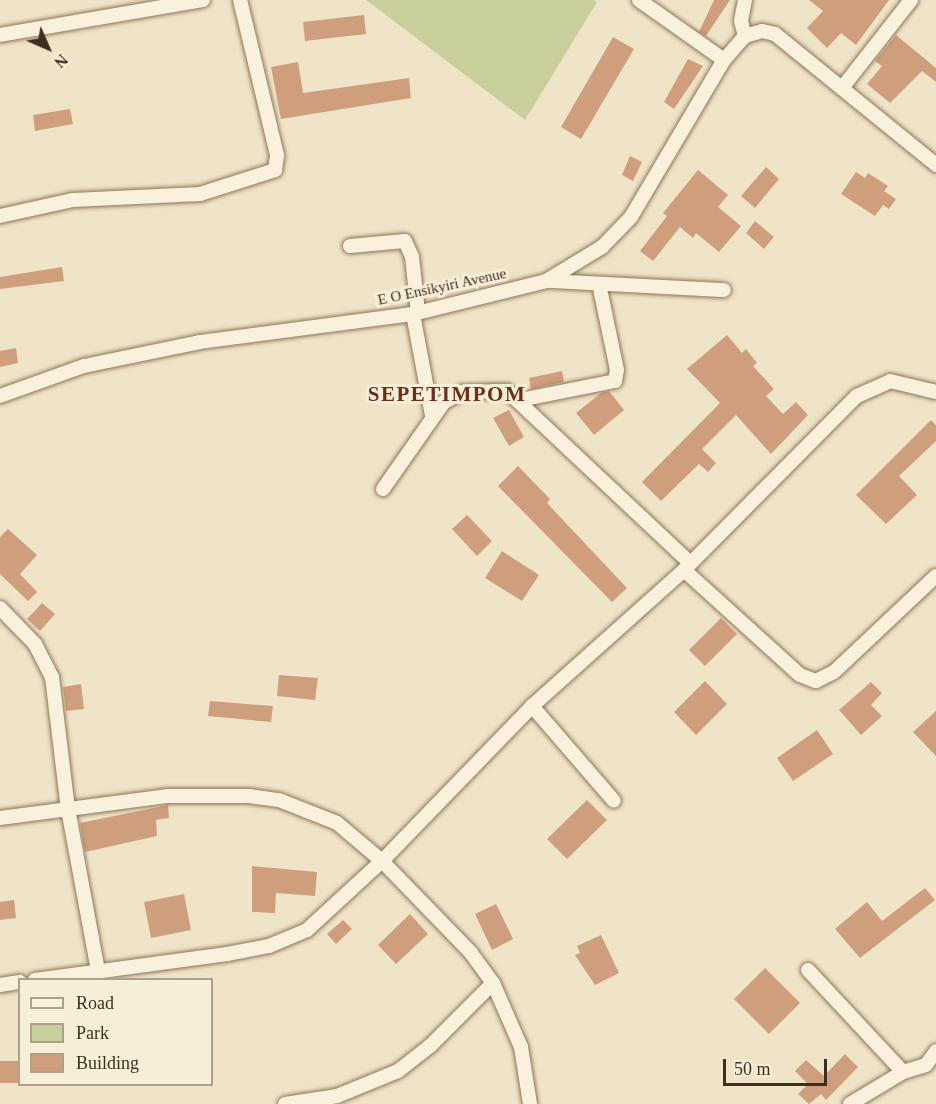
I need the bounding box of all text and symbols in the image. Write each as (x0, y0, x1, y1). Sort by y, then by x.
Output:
north arrow (18, 18, 78, 78)
text: N (51, 51, 71, 71)
street label: E O Ensikyiri Avenue (376, 264, 508, 310)
district label: SEPETIMPOM (368, 381, 526, 407)
legend (18, 978, 213, 1086)
text: Road (76, 993, 114, 1013)
text: Park (76, 1023, 109, 1043)
scale bar (726, 1047, 830, 1085)
text: Building (76, 1053, 139, 1073)
text: 50 m (734, 1059, 771, 1079)

